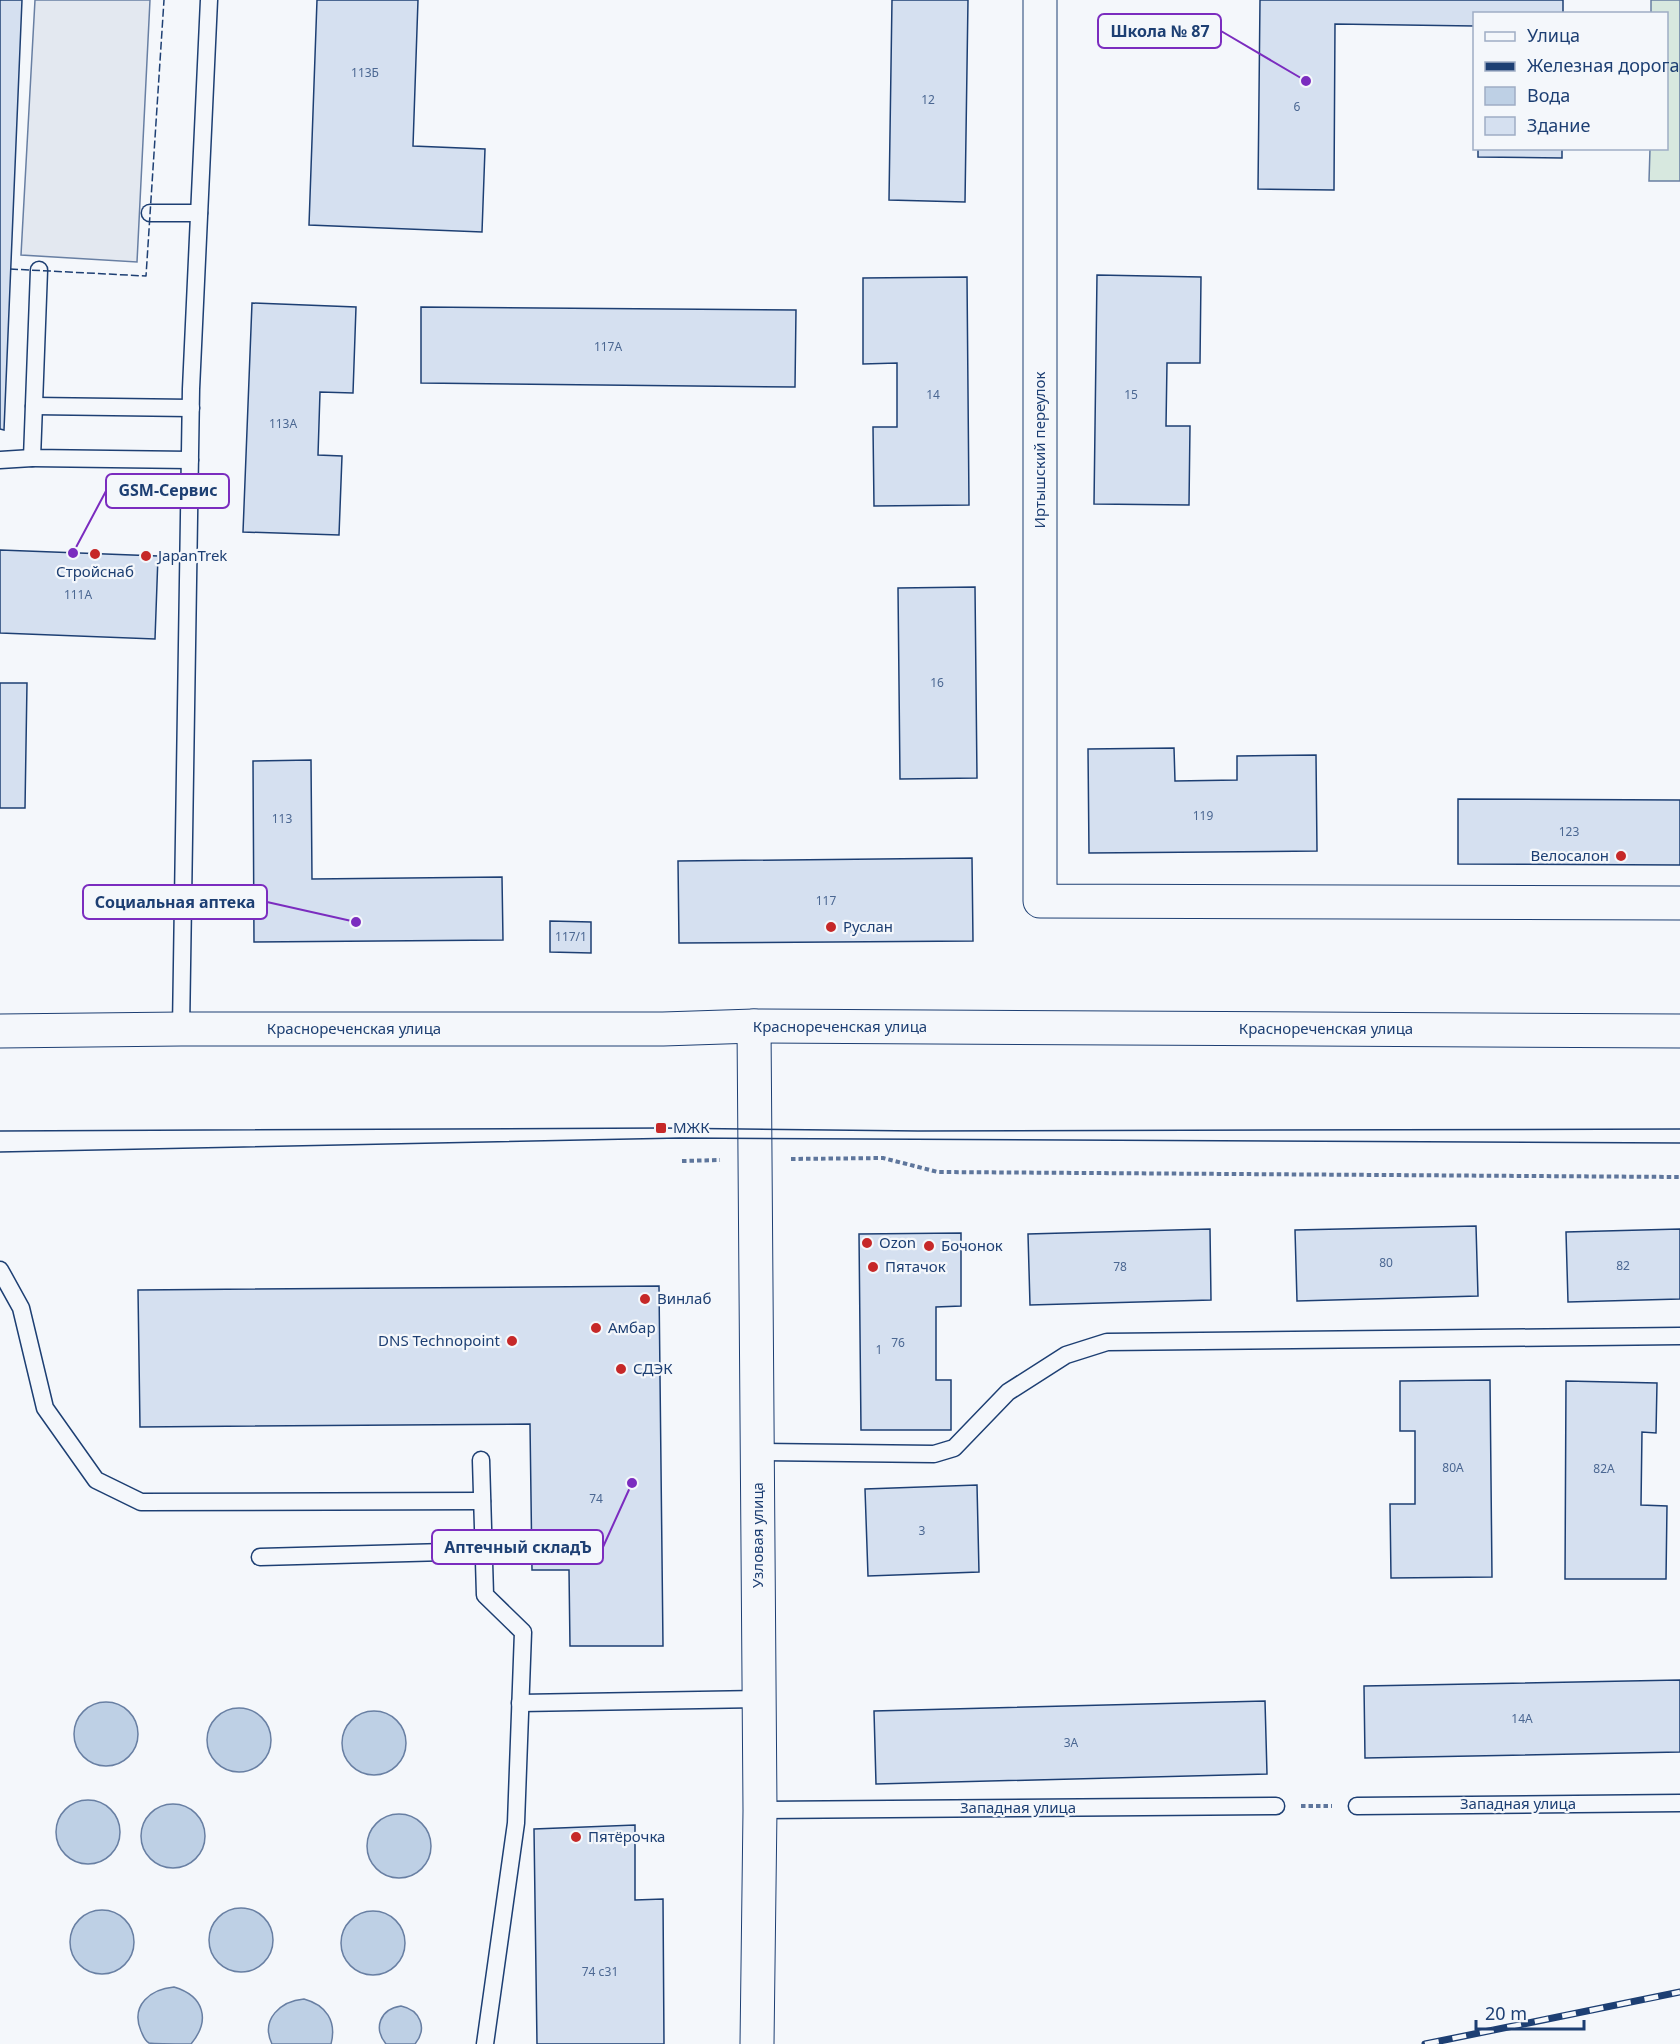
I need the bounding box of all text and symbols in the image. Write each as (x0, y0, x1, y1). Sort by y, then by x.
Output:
legend (1473, 12, 1668, 150)
callout: Школа № 87 (1098, 14, 1221, 48)
text: Школа № 87 (1110, 20, 1210, 42)
text: Улица (1527, 23, 1580, 47)
text: Железная дорога (1527, 53, 1679, 77)
house number: 113Б (351, 64, 379, 81)
text: Вода (1527, 83, 1570, 107)
house number: 12 (921, 91, 935, 108)
house number: 6 (1294, 98, 1301, 115)
text: Здание (1527, 113, 1591, 137)
house number: 117А (594, 338, 622, 355)
street label: Иртышский переулок (1029, 372, 1049, 528)
house number: 14 (926, 386, 940, 403)
house number: 15 (1124, 386, 1138, 403)
house number: 113А (269, 415, 297, 432)
callout: GSM-Сервис (106, 474, 229, 508)
text: GSM-Сервис (118, 479, 218, 501)
place label: JapanTrek (156, 545, 227, 565)
marker: Стройснаб (88, 547, 102, 561)
marker: JapanTrek (139, 549, 153, 563)
place label: Стройснаб (56, 561, 134, 581)
house number: 111А (64, 586, 92, 603)
house number: 16 (930, 674, 944, 691)
house number: 119 (1193, 807, 1213, 824)
house number: 113 (272, 810, 292, 827)
house number: 123 (1559, 823, 1579, 840)
place label: Велосалон (1531, 845, 1609, 865)
marker: Велосалон (1614, 849, 1628, 863)
callout: Социальная аптека (83, 885, 267, 919)
text: Социальная аптека (95, 891, 255, 913)
house number: 117 (816, 892, 836, 909)
place label: Руслан (843, 916, 893, 936)
marker: Руслан (824, 920, 838, 934)
house number: 117/1 (555, 928, 587, 945)
street label: Краснореченская улица (753, 1016, 927, 1036)
street label: Краснореченская улица (267, 1018, 441, 1038)
street label: Краснореченская улица (1239, 1018, 1413, 1038)
place label: МЖК (673, 1117, 710, 1137)
marker: МЖК (654, 1121, 668, 1135)
place label: Ozon (879, 1232, 916, 1252)
place label: Бочонок (941, 1235, 1003, 1255)
marker: Ozon (860, 1236, 874, 1250)
marker: Бочонок (922, 1239, 936, 1253)
house number: 80 (1379, 1254, 1393, 1271)
place label: Пятачок (885, 1256, 946, 1276)
house number: 82 (1616, 1257, 1630, 1274)
house number: 78 (1113, 1258, 1127, 1275)
marker: Пятачок (866, 1260, 880, 1274)
place label: Винлаб (657, 1288, 711, 1308)
marker: Винлаб (638, 1292, 652, 1306)
place label: Амбар (608, 1317, 656, 1337)
marker: Амбар (589, 1321, 603, 1335)
place label: DNS Technopoint (378, 1330, 501, 1350)
marker: DNS Technopoint (505, 1334, 519, 1348)
house number: 76 (891, 1334, 905, 1351)
house number: 1 (876, 1341, 882, 1358)
place label: СДЭК (633, 1358, 673, 1378)
marker: СДЭК (614, 1362, 628, 1376)
house number: 80А (1442, 1459, 1464, 1476)
house number: 82А (1593, 1460, 1615, 1477)
street label: Узловая улица (747, 1482, 767, 1588)
house number: 74 (589, 1490, 603, 1507)
house number: 3 (919, 1522, 926, 1539)
callout: Аптечный складЪ (432, 1530, 603, 1564)
text: Аптечный складЪ (444, 1536, 592, 1558)
house number: 14А (1511, 1710, 1533, 1727)
house number: 3А (1064, 1734, 1079, 1751)
street label: Западная улица (1460, 1793, 1576, 1813)
street label: Западная улица (960, 1797, 1076, 1817)
place label: Пятёрочка (588, 1826, 665, 1846)
marker: Пятёрочка (569, 1830, 583, 1844)
house number: 74 с31 (582, 1963, 618, 1980)
scale bar (1476, 1993, 1584, 2031)
text: 20 m (1485, 2001, 1527, 2025)

